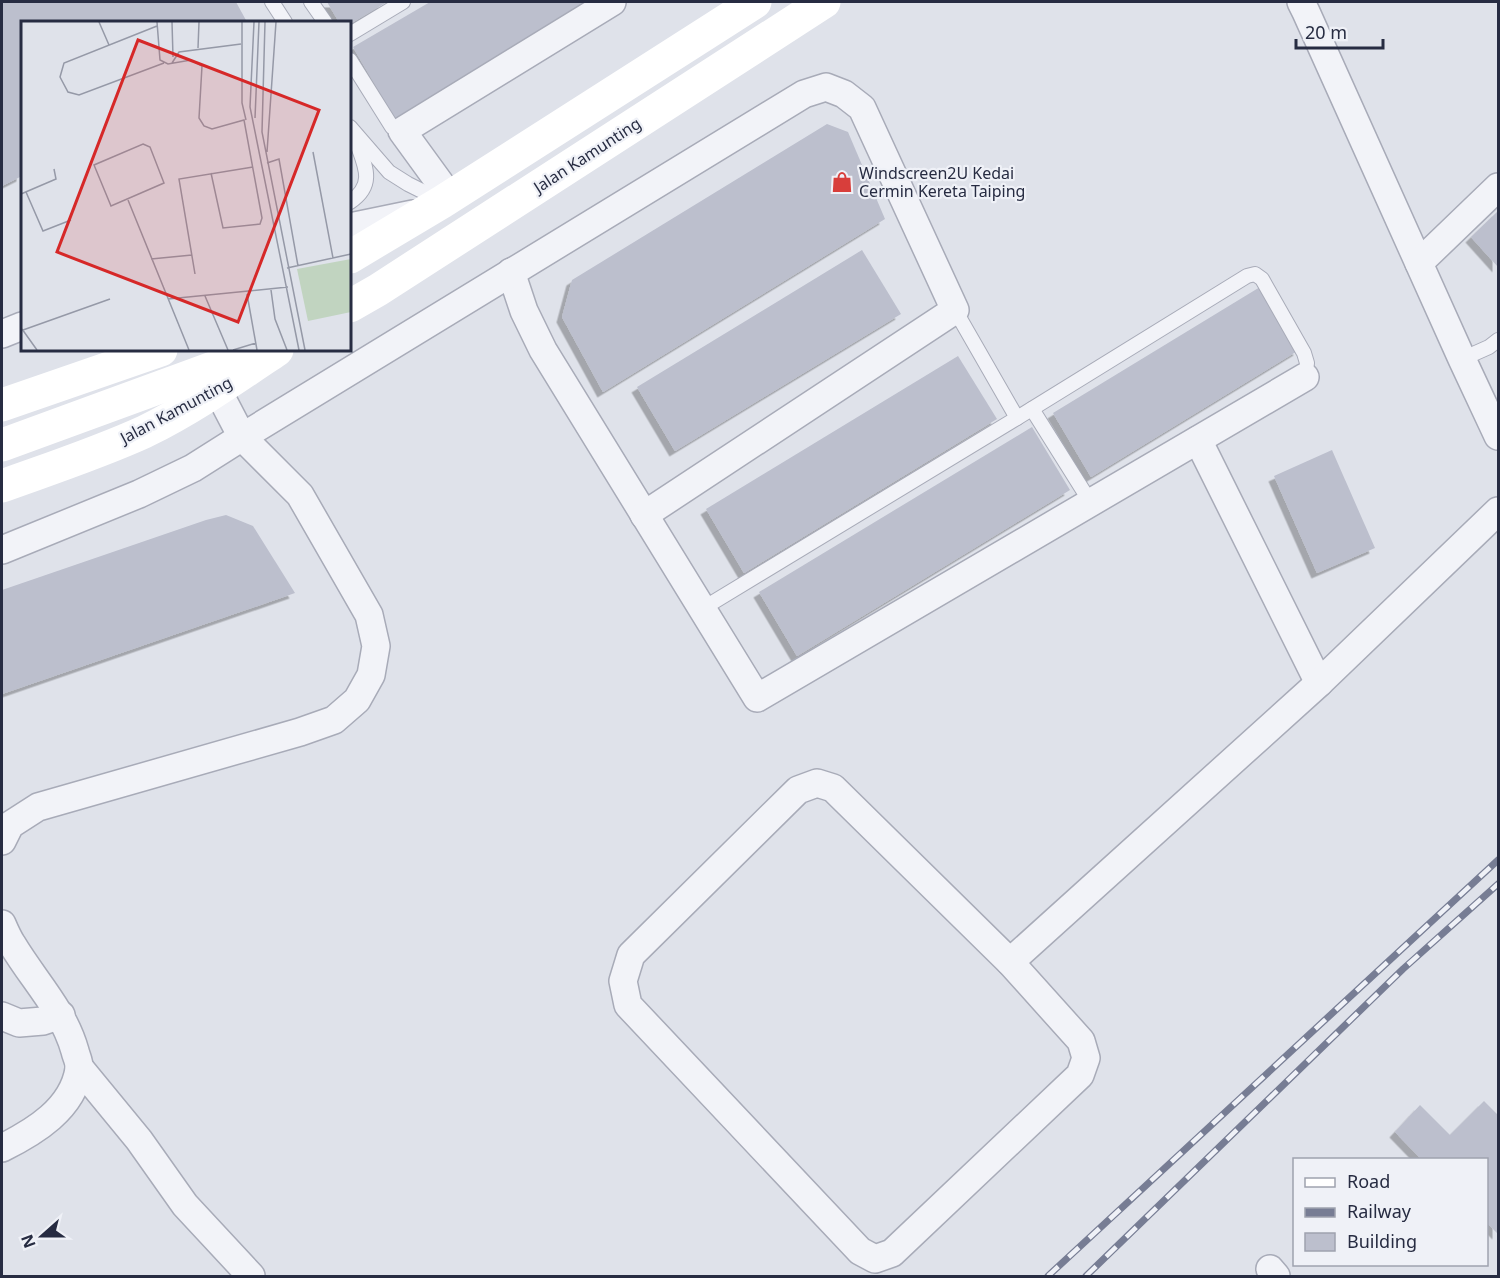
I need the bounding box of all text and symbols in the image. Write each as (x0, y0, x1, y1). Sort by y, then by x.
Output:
scale bar (1296, 12, 1383, 50)
text: 20 m (1305, 20, 1347, 44)
inset map (21, 21, 351, 351)
street label: Jalan Kamunting (527, 112, 645, 199)
place label: Windscreen2U Kedai Cermin Kereta Taiping (859, 162, 1025, 202)
shop icon: Windscreen2U Kedai Cermin Kereta Taiping (830, 170, 854, 194)
street label: Jalan Kamunting (114, 371, 236, 450)
legend (1293, 1158, 1488, 1266)
text: Road (1347, 1169, 1390, 1193)
text: Railway (1347, 1199, 1412, 1223)
north arrow (12, 1206, 72, 1266)
text: Building (1347, 1229, 1417, 1253)
text: N (15, 1231, 41, 1251)

